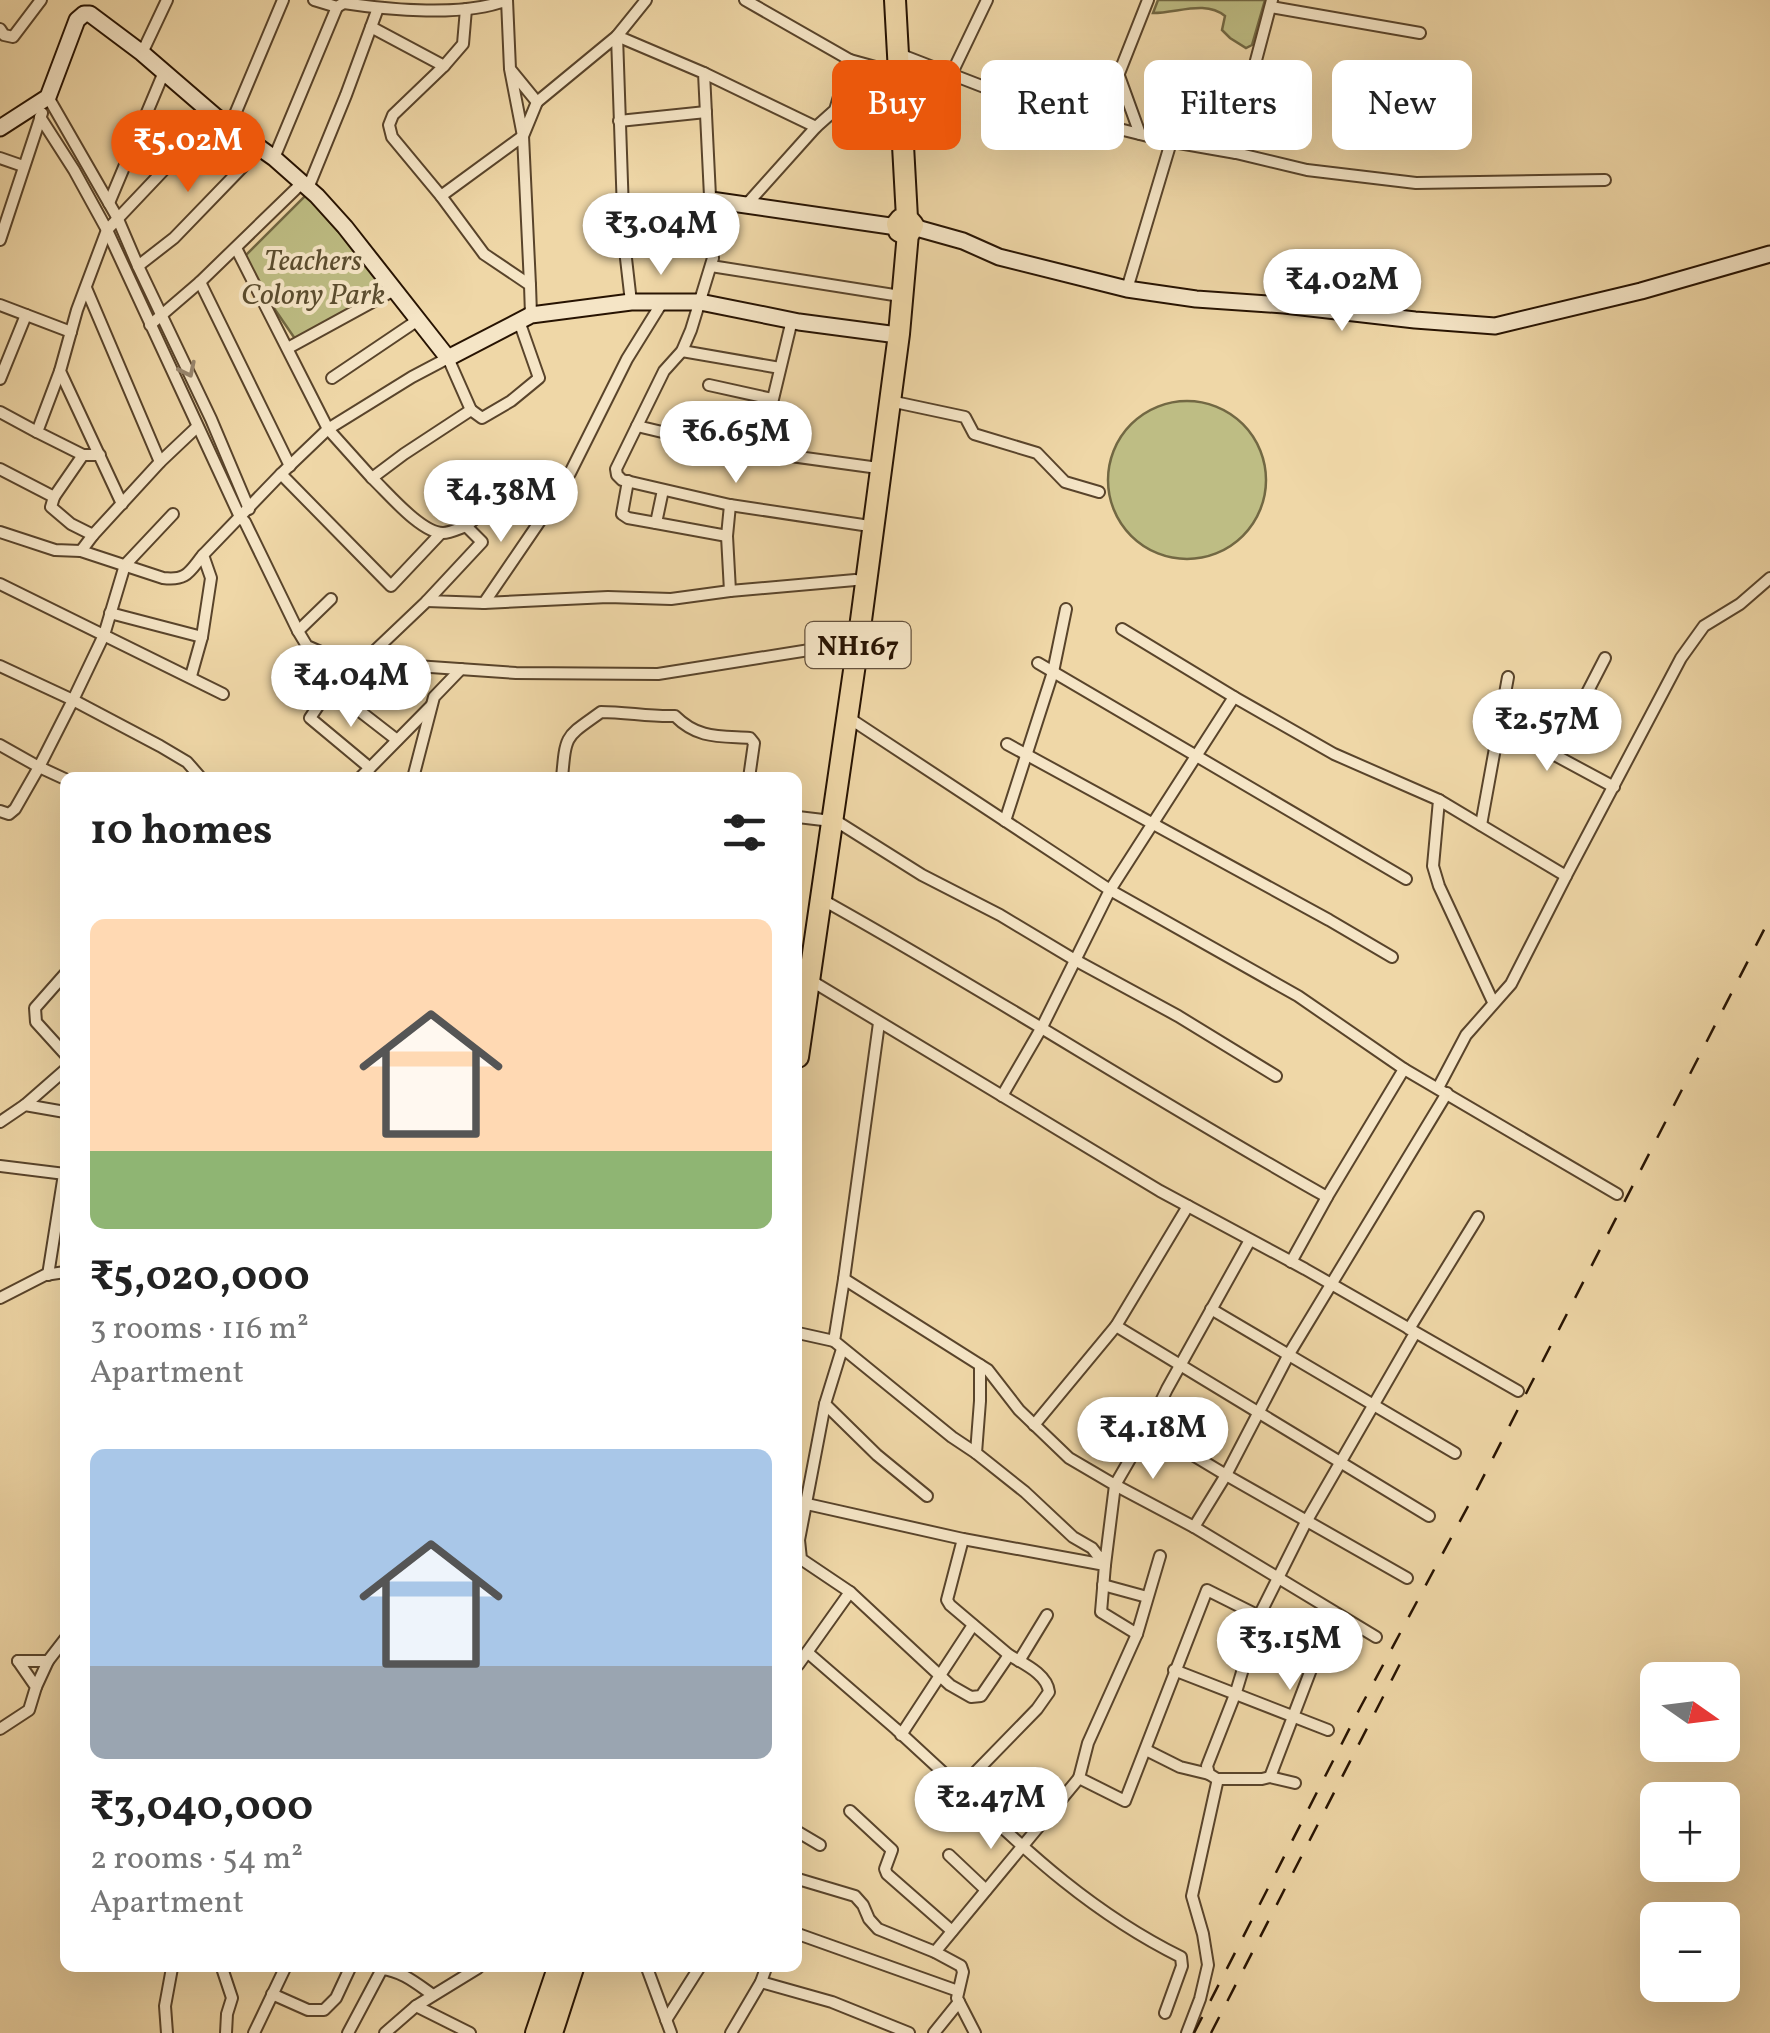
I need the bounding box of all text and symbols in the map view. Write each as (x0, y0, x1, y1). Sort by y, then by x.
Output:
chip: Buy (832, 60, 961, 150)
chip: Rent (981, 60, 1124, 150)
chip: Filters (1144, 60, 1312, 150)
chip: New (1332, 60, 1472, 150)
pin: ₹5.02M (107, 110, 269, 195)
text: ₹5.02M (133, 120, 243, 164)
pin: ₹3.04M (580, 193, 742, 278)
text: ₹3.04M (605, 203, 717, 247)
park label: Teachers Colony Park (241, 241, 385, 317)
pin: ₹4.02M (1261, 249, 1423, 334)
text: ₹4.02M (1285, 259, 1399, 303)
one-way arrow (175, 360, 195, 378)
pin: ₹6.65M (655, 401, 817, 486)
text: ₹6.65M (682, 411, 790, 455)
pin: ₹4.38M (420, 460, 582, 545)
text: ₹4.38M (446, 470, 556, 514)
road number: NH167 (806, 622, 910, 668)
pin: ₹4.04M (270, 645, 432, 730)
text: ₹4.04M (293, 655, 409, 699)
pin: ₹2.57M (1466, 689, 1628, 774)
text: ₹2.57M (1495, 699, 1599, 743)
text: 10 homes (90, 803, 273, 862)
icon: filters (717, 805, 772, 860)
icon: home (341, 984, 521, 1164)
text: ₹5,020,000 (90, 1249, 310, 1308)
text: 3 rooms · 116 m² (90, 1308, 309, 1352)
text: Apartment (90, 1352, 244, 1396)
pin: ₹4.18M (1072, 1397, 1234, 1482)
text: ₹4.18M (1099, 1407, 1207, 1451)
icon: home (341, 1514, 521, 1694)
pin: ₹3.15M (1209, 1608, 1371, 1693)
text: ₹3.15M (1239, 1618, 1341, 1662)
north arrow (1640, 1662, 1740, 1762)
map controls (1640, 1662, 1740, 2002)
pin: ₹2.47M (910, 1767, 1072, 1852)
text: ₹2.47M (937, 1777, 1045, 1821)
text: ₹3,040,000 (90, 1779, 313, 1838)
button: + (1640, 1782, 1740, 1882)
text: 2 rooms · 54 m² (90, 1838, 303, 1882)
text: Apartment (90, 1882, 244, 1926)
button: − (1640, 1902, 1740, 2002)

